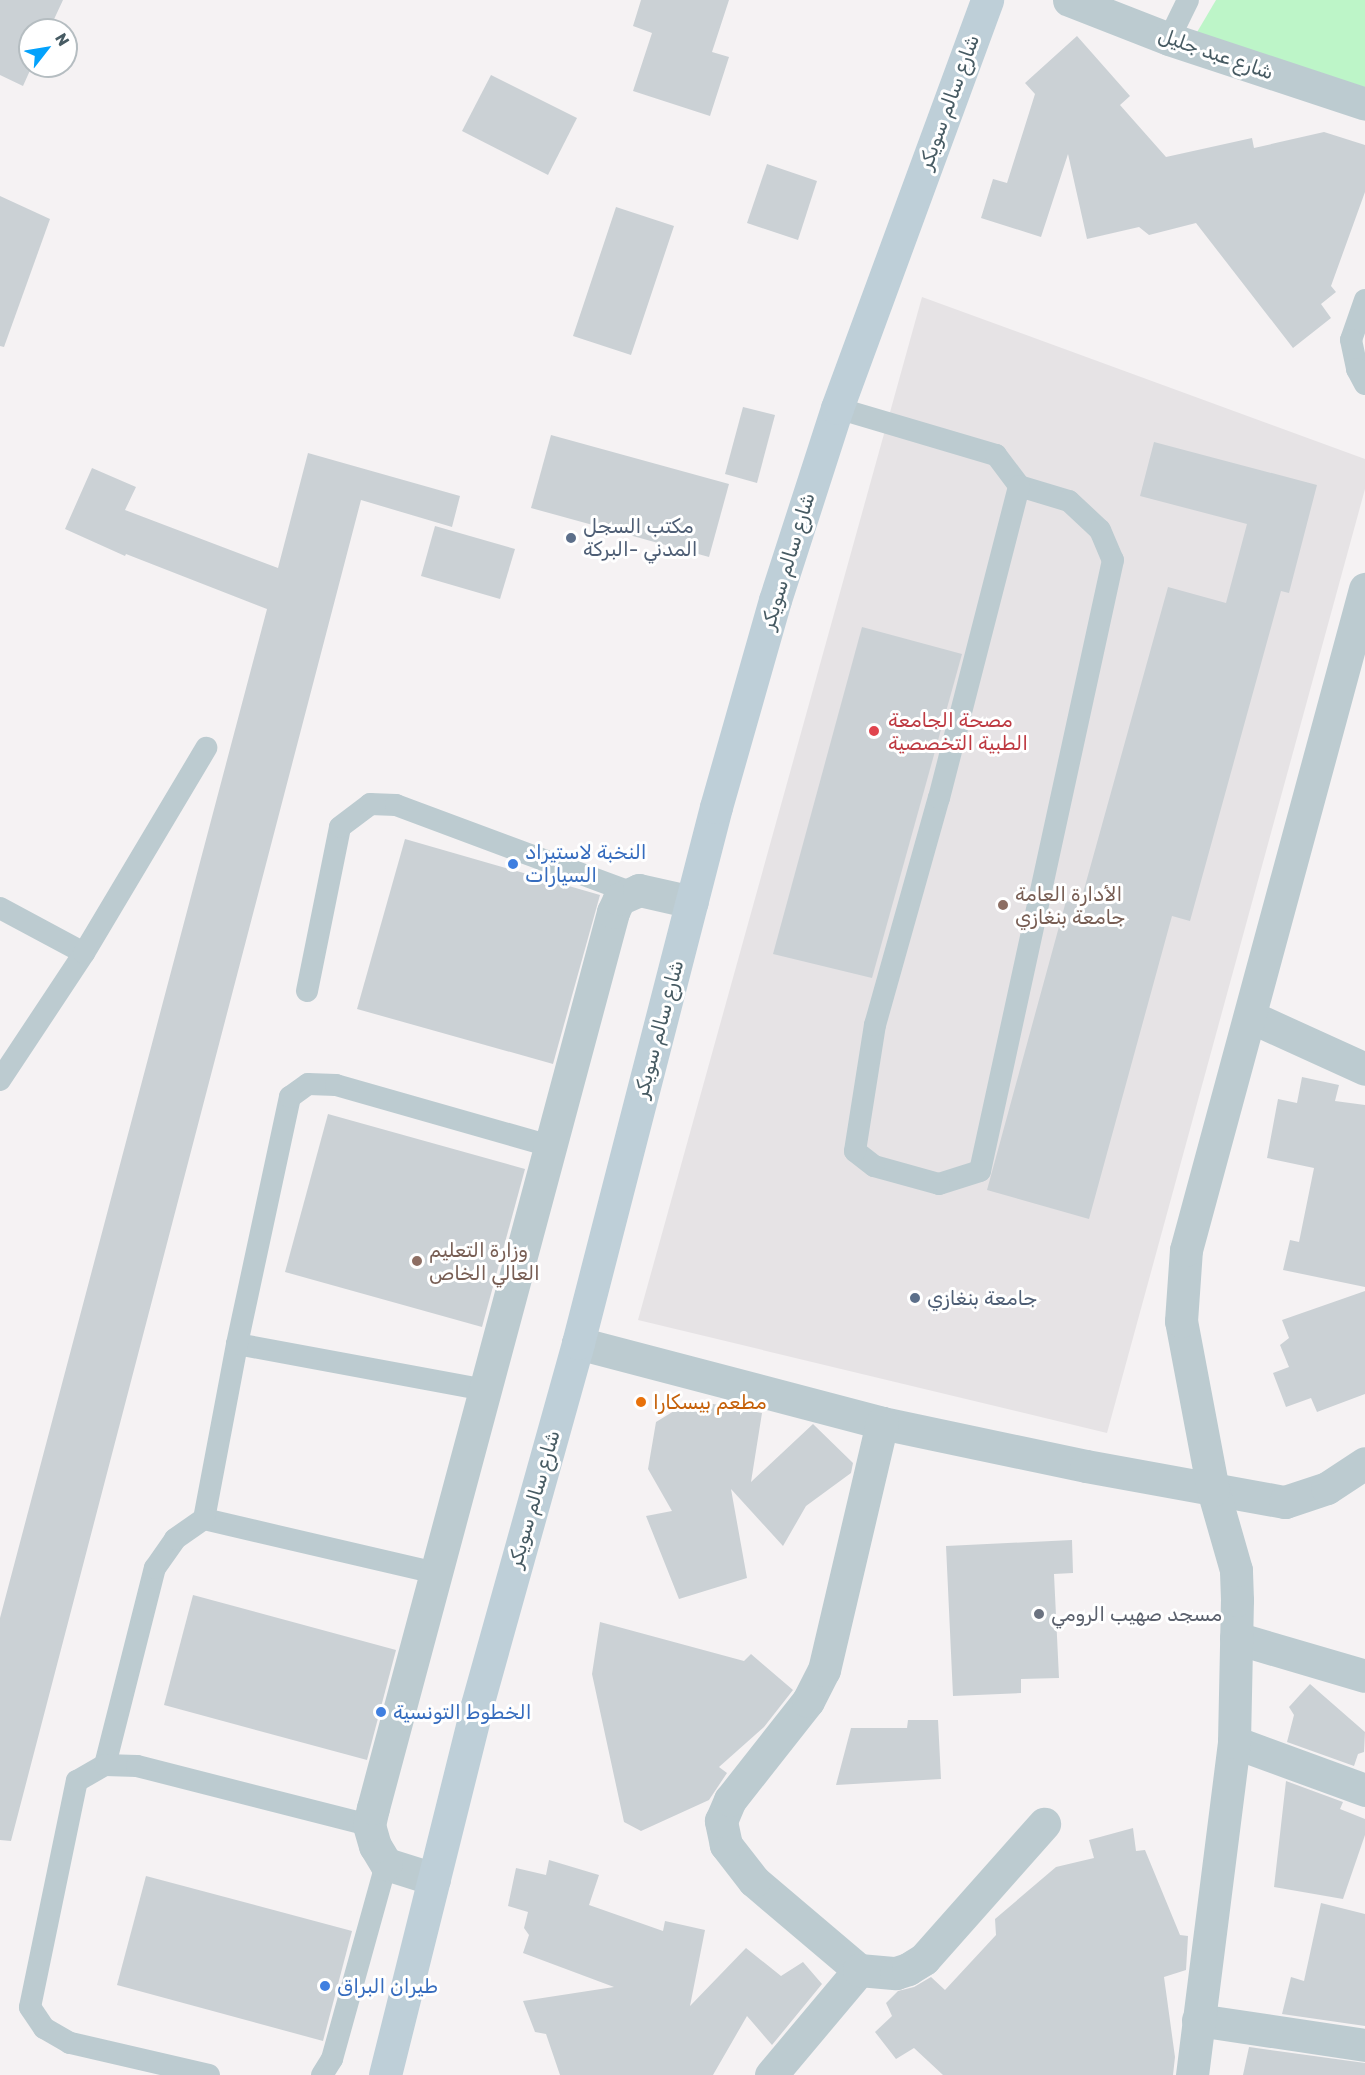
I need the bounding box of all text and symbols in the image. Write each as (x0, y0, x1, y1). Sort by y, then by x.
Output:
north arrow (18, 18, 78, 78)
street label: شارع عبد جليل (1155, 23, 1277, 85)
text: N (51, 30, 73, 49)
street label: شارع سالم سويكر (913, 31, 985, 173)
street label: شارع سالم سويكر (756, 490, 820, 632)
place label: مكتب السجل المدني -البركة (583, 514, 698, 561)
marker: مكتب السجل المدني -البركة (564, 531, 578, 545)
place label: مصحة الجامعة الطبية التخصصية (888, 708, 1028, 755)
marker: مصحة الجامعة الطبية التخصصية (865, 722, 883, 740)
place label: النخبة لاستيراد السيارات (525, 840, 647, 887)
marker: النخبة لاستيراد السيارات (506, 857, 520, 871)
place label: الأدارة العامة جامعة بنغازي (1015, 882, 1125, 929)
marker: الأدارة العامة جامعة بنغازي (996, 898, 1010, 912)
street label: شارع سالم سويكر (629, 957, 689, 1101)
place label: وزارة التعليم العالي الخاص (429, 1238, 540, 1285)
marker: وزارة التعليم العالي الخاص (410, 1254, 424, 1268)
place label: جامعة بنغازي (927, 1286, 1037, 1310)
marker: جامعة بنغازي (908, 1291, 922, 1305)
place label: مطعم بيسكارا (653, 1390, 767, 1414)
marker: مطعم بيسكارا (634, 1395, 648, 1409)
street label: شارع سالم سويكر (503, 1428, 565, 1570)
place label: مسجد صهيب الرومي (1051, 1602, 1222, 1626)
marker: مسجد صهيب الرومي (1032, 1607, 1046, 1621)
place label: الخطوط التونسية (393, 1700, 531, 1724)
marker: الخطوط التونسية (374, 1705, 388, 1719)
place label: طيران البراق (337, 1974, 438, 1998)
marker: طيران البراق (318, 1979, 332, 1993)

